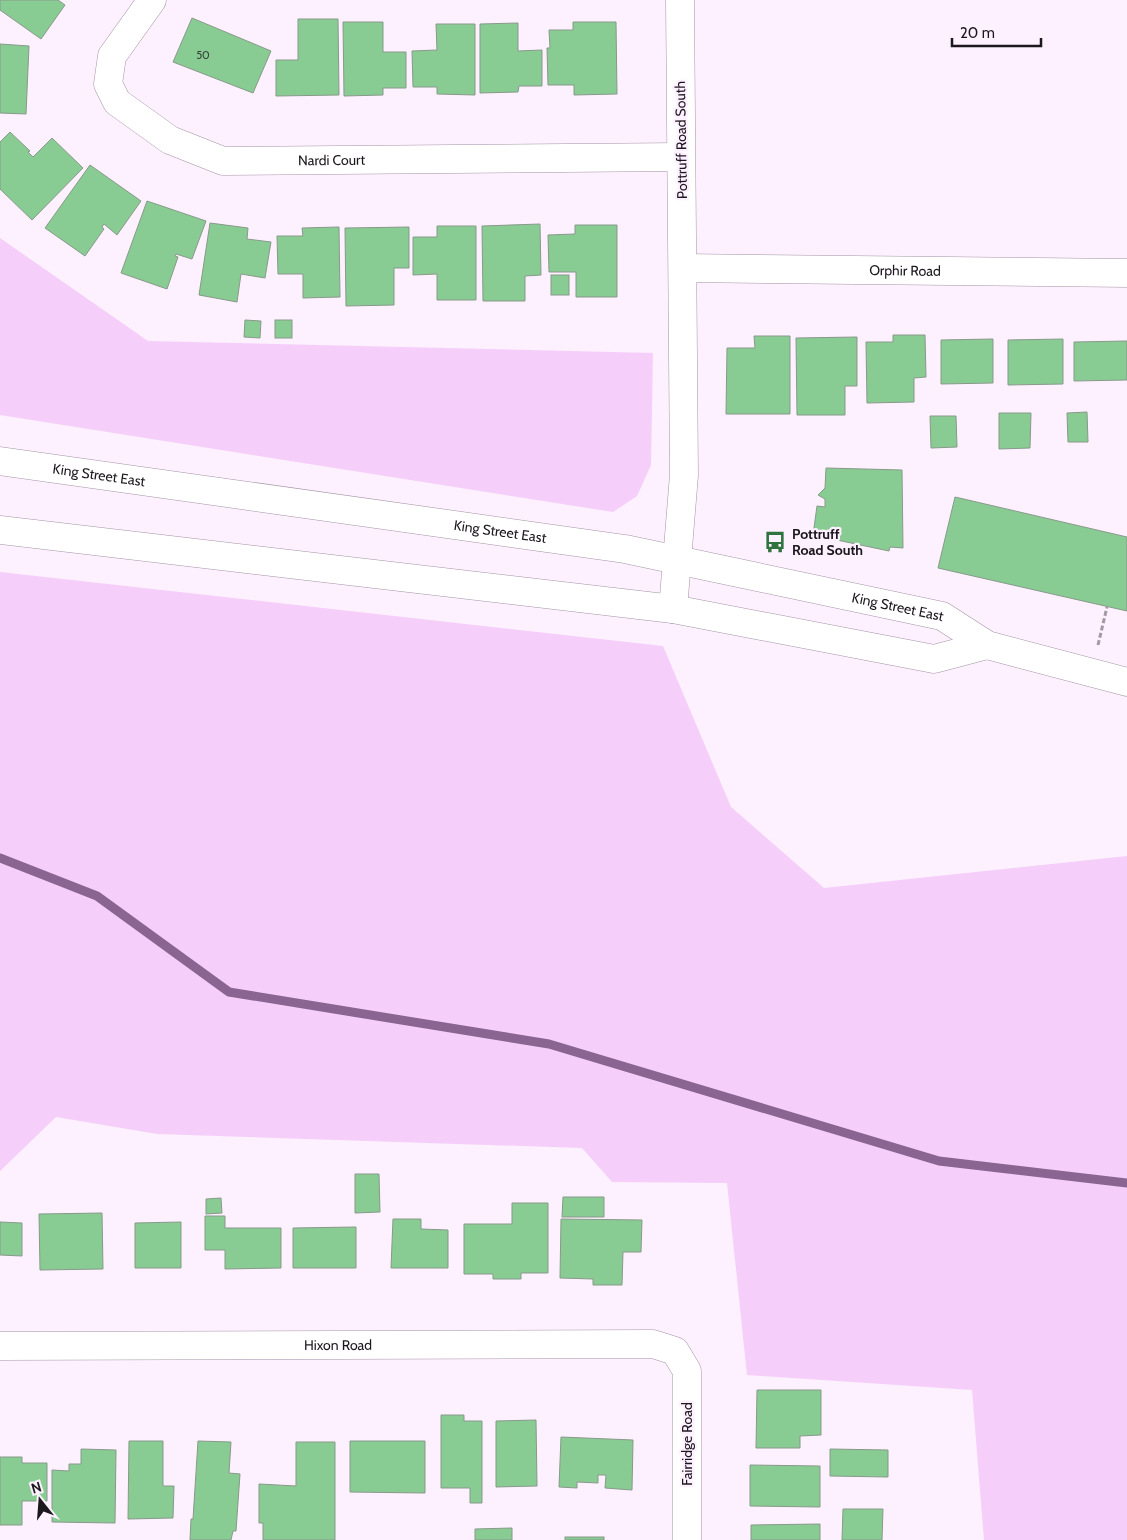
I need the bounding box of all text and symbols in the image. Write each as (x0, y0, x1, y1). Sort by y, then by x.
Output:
scale bar (952, 15, 1041, 47)
text: 20 m (960, 24, 995, 42)
house number: 50 (196, 48, 210, 62)
street label: Pottruff Road South (671, 81, 691, 199)
street label: Nardi Court (298, 151, 366, 169)
street label: Orphir Road (869, 261, 941, 280)
street label: King Street East (52, 460, 147, 490)
street label: King Street East (453, 516, 548, 547)
place label: Pottruff Road South (792, 525, 863, 559)
bus stop icon: Pottruff Road South (762, 529, 788, 555)
street label: King Street East (850, 588, 946, 625)
street label: Hixon Road (304, 1336, 372, 1354)
street label: Fairridge Road (678, 1402, 696, 1486)
north arrow (15, 1475, 65, 1525)
text: N (29, 1478, 44, 1498)

